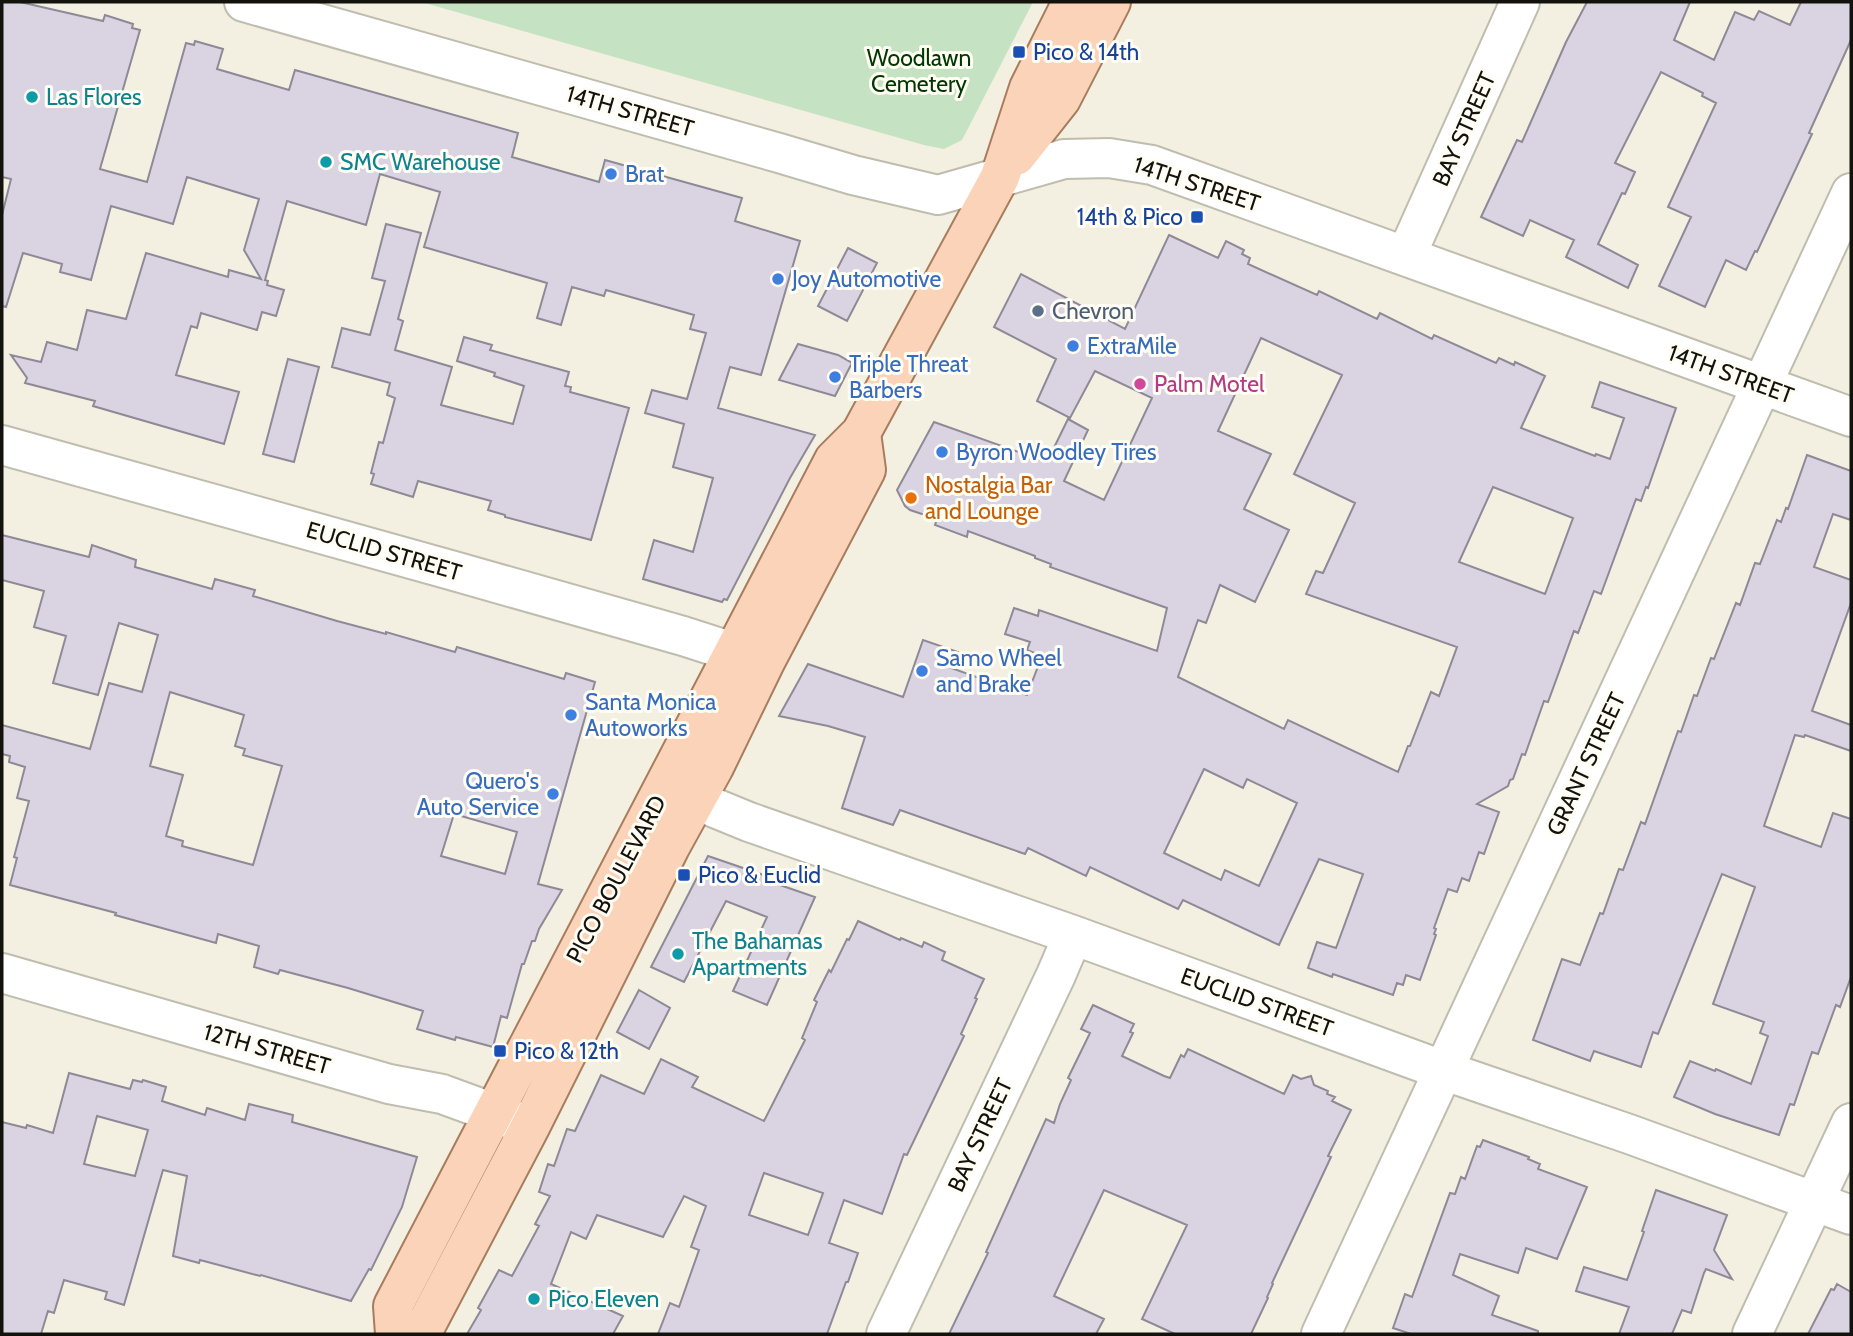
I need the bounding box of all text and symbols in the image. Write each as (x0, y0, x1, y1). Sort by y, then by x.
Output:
place label: Pico & 14th (1033, 38, 1139, 66)
park label: Woodlawn Cemetery (867, 44, 971, 98)
marker: Pico & 14th (1011, 44, 1027, 60)
street label: BAY STREET (1426, 68, 1502, 190)
street label: 14TH STREET (563, 79, 697, 143)
place label: Las Flores (46, 83, 142, 111)
marker: Las Flores (24, 89, 40, 105)
place label: SMC Warehouse (340, 148, 501, 176)
street label: 14TH STREET (1130, 150, 1264, 218)
marker: SMC Warehouse (318, 154, 334, 170)
place label: Brat (625, 160, 665, 188)
marker: Brat (603, 166, 619, 182)
place label: 14th & Pico (1077, 203, 1183, 231)
marker: 14th & Pico (1189, 209, 1205, 225)
place label: Joy Automotive (791, 265, 941, 293)
marker: Joy Automotive (770, 271, 786, 287)
place label: Chevron (1052, 297, 1134, 325)
marker: Chevron (1030, 303, 1046, 319)
place label: ExtraMile (1087, 332, 1177, 360)
marker: ExtraMile (1065, 338, 1081, 354)
street label: 14TH STREET (1664, 338, 1798, 410)
place label: Triple Threat Barbers (849, 350, 969, 404)
marker: Triple Threat Barbers (827, 369, 843, 385)
place label: Palm Motel (1154, 370, 1265, 398)
marker: Palm Motel (1132, 376, 1148, 392)
place label: Byron Woodley Tires (956, 438, 1156, 466)
marker: Byron Woodley Tires (934, 444, 950, 460)
place label: Nostalgia Bar and Lounge (925, 471, 1053, 525)
marker: Nostalgia Bar and Lounge (903, 490, 919, 506)
street label: EUCLID STREET (303, 515, 465, 587)
place label: Samo Wheel and Brake (936, 644, 1062, 698)
marker: Samo Wheel and Brake (914, 663, 930, 679)
place label: Santa Monica Autoworks (585, 688, 716, 742)
street label: GRANT STREET (1541, 688, 1631, 840)
marker: Santa Monica Autoworks (563, 707, 579, 723)
place label: Quero's Auto Service (417, 767, 539, 821)
marker: Quero's Auto Service (545, 786, 561, 802)
street label: PICO BOULEVARD (560, 790, 672, 968)
place label: Pico & Euclid (698, 861, 821, 889)
marker: Pico & Euclid (676, 867, 692, 883)
place label: The Bahamas Apartments (692, 927, 823, 981)
marker: The Bahamas Apartments (670, 946, 686, 962)
street label: EUCLID STREET (1177, 961, 1337, 1043)
street label: 12TH STREET (200, 1018, 334, 1080)
place label: Pico & 12th (514, 1037, 619, 1065)
marker: Pico & 12th (492, 1043, 508, 1059)
street label: BAY STREET (942, 1074, 1018, 1196)
place label: Pico Eleven (548, 1285, 659, 1313)
marker: Pico Eleven (526, 1291, 542, 1307)

